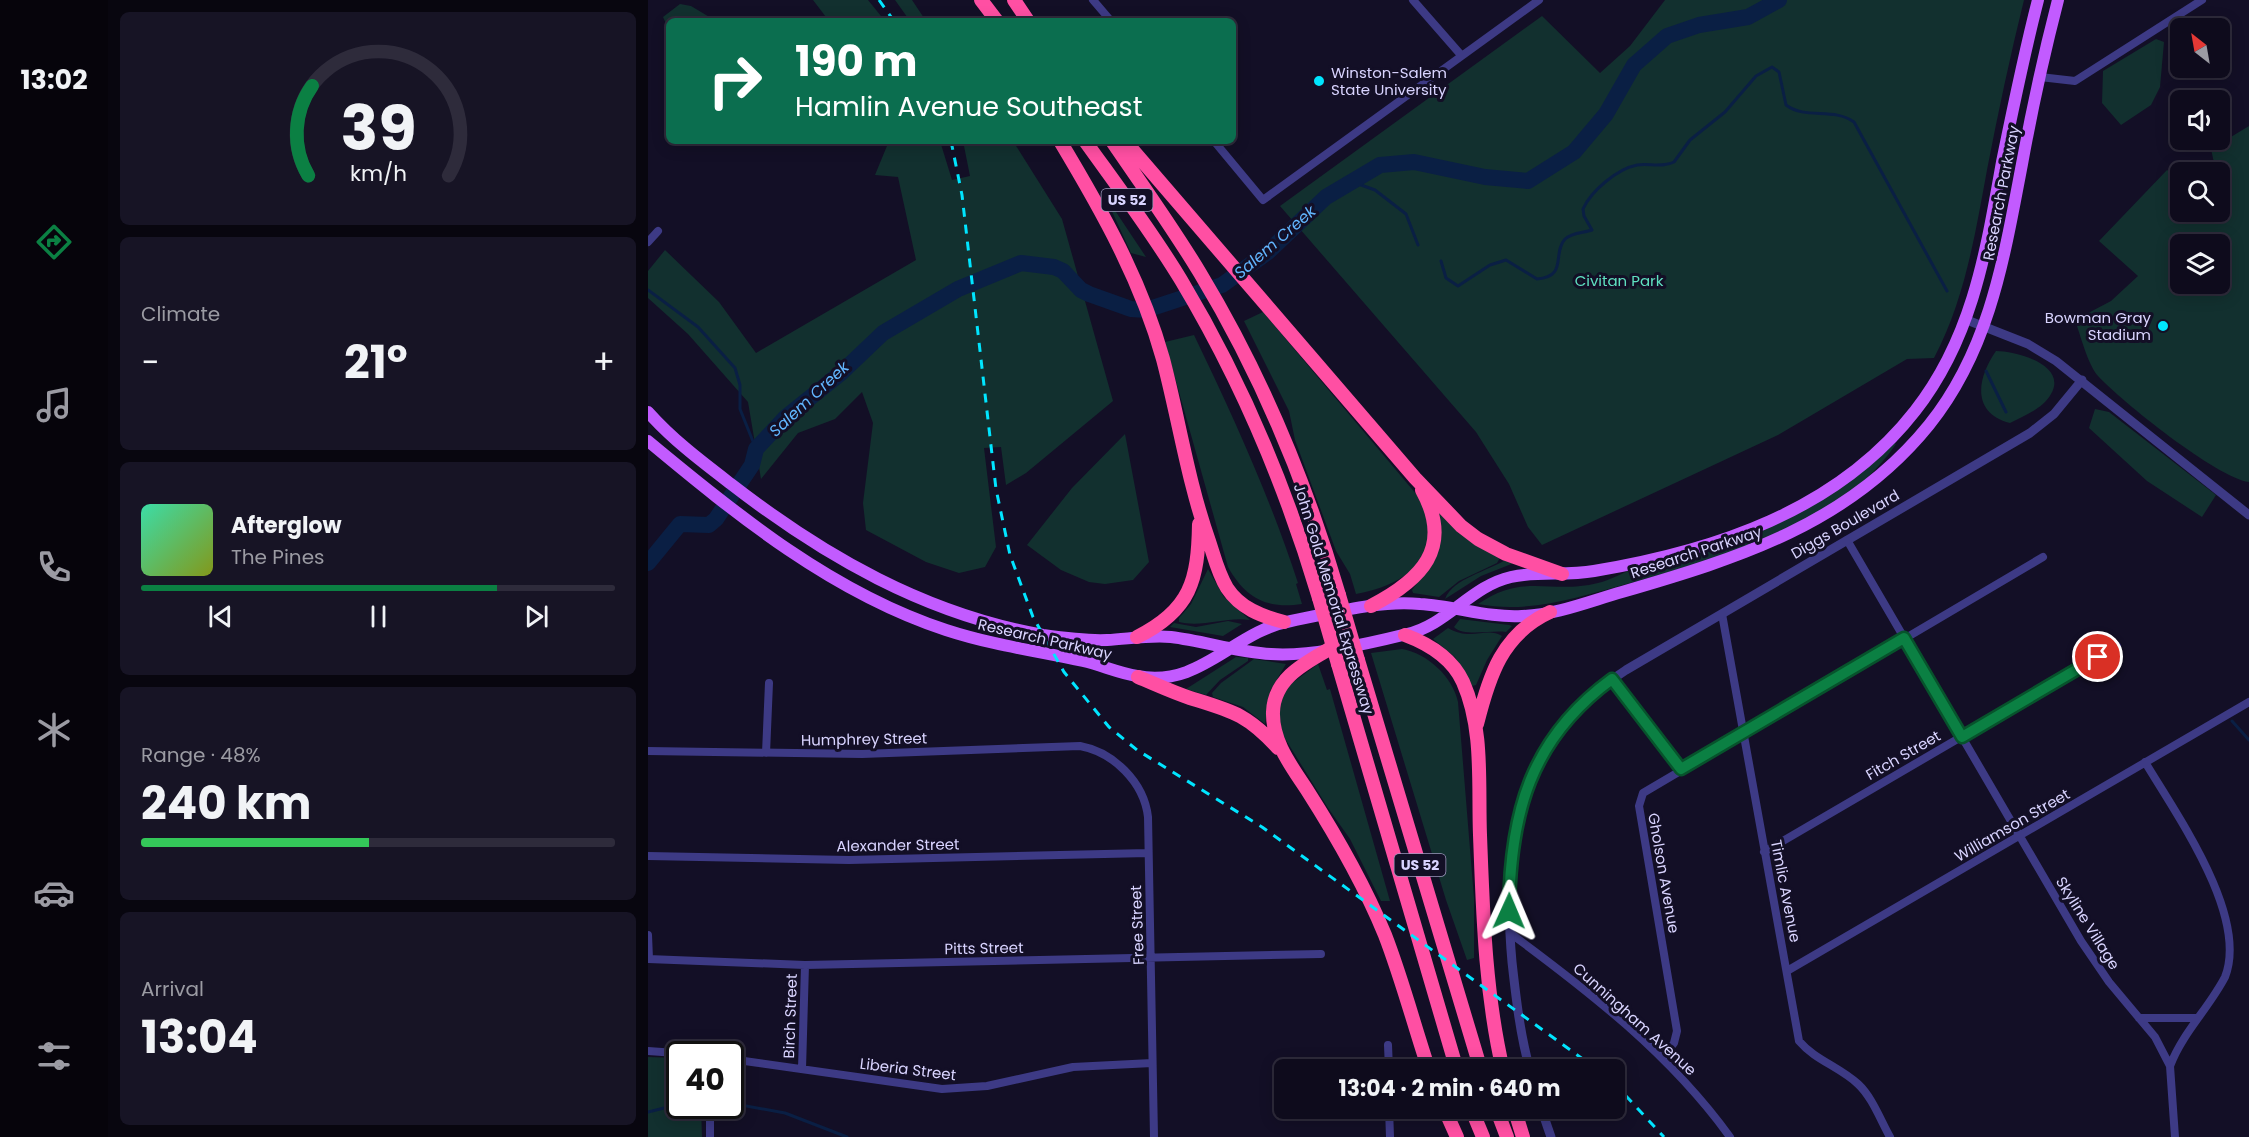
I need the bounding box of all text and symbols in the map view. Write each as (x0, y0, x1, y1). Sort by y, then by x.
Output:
north arrow (2170, 18, 2230, 78)
map controls (2170, 18, 2230, 294)
text: 190 m (795, 32, 917, 91)
icon: right (696, 42, 774, 120)
text: 13:02 (20, 61, 88, 98)
place label: Winston-Salem State University (1331, 62, 1447, 100)
marker: Winston-Salem State University (1312, 74, 1326, 88)
text: 39 (340, 84, 416, 172)
text: Hamlin Avenue Southeast (795, 88, 1143, 125)
button: sound (2170, 90, 2230, 150)
street label: Research Parkway (1978, 123, 2024, 262)
text: km/h (349, 158, 407, 189)
button: search (2170, 162, 2230, 222)
road number: US 52 (1102, 189, 1152, 211)
water label: Salem Creek (1229, 199, 1321, 284)
icon: directions (33, 221, 75, 263)
button: layers (2170, 234, 2230, 294)
park label: Civitan Park (1575, 270, 1664, 291)
text: Climate (141, 300, 220, 328)
place label: Bowman Gray Stadium (2045, 307, 2152, 345)
marker: Bowman Gray Stadium (2156, 319, 2170, 333)
text: 21° (344, 331, 408, 394)
text: − (141, 339, 159, 386)
text: + (592, 339, 615, 386)
water label: Salem Creek (764, 355, 855, 442)
icon: music (33, 384, 75, 426)
street label: John Gold Memorial Expressway (1289, 481, 1379, 718)
street label: Diggs Boulevard (1787, 484, 1903, 564)
text: Afterglow (231, 510, 342, 541)
street label: Research Parkway (1628, 521, 1765, 583)
text: The Pines (231, 543, 325, 571)
icon: phone (33, 546, 75, 588)
icon: previous (204, 600, 237, 633)
icon: pause (362, 600, 395, 633)
icon: next (520, 600, 553, 633)
street label: Research Parkway (976, 613, 1115, 665)
pin (2072, 631, 2123, 682)
icon: arrive (2081, 640, 2114, 673)
icon: climate (33, 709, 75, 751)
street label: Fitch Street (1862, 725, 1944, 785)
street label: Humphrey Street (801, 727, 927, 751)
text: Range · 48% (141, 741, 261, 769)
text: 240 km (141, 772, 312, 835)
street label: Williamson Street (1950, 783, 2074, 867)
street label: Gholson Avenue (1643, 811, 1685, 935)
street label: Alexander Street (836, 833, 960, 857)
street label: Timlic Avenue (1766, 838, 1806, 944)
road number: US 52 (1394, 854, 1446, 876)
icon: car (33, 872, 75, 914)
street label: Skyline Village (2051, 872, 2125, 974)
position arrow (1477, 879, 1541, 943)
street label: Free Street (1125, 885, 1149, 965)
street label: Pitts Street (944, 937, 1024, 959)
street label: Cunningham Avenue (1569, 958, 1701, 1080)
street label: Birch Street (778, 973, 802, 1059)
text: Arrival (141, 975, 204, 1003)
text: 13:04 (141, 1006, 258, 1069)
icon: filters (33, 1035, 75, 1077)
speed limit sign: 40 (666, 1041, 744, 1119)
street label: Liberia Street (859, 1053, 957, 1085)
text: 13:04 · 2 min · 640 m (1339, 1073, 1560, 1104)

